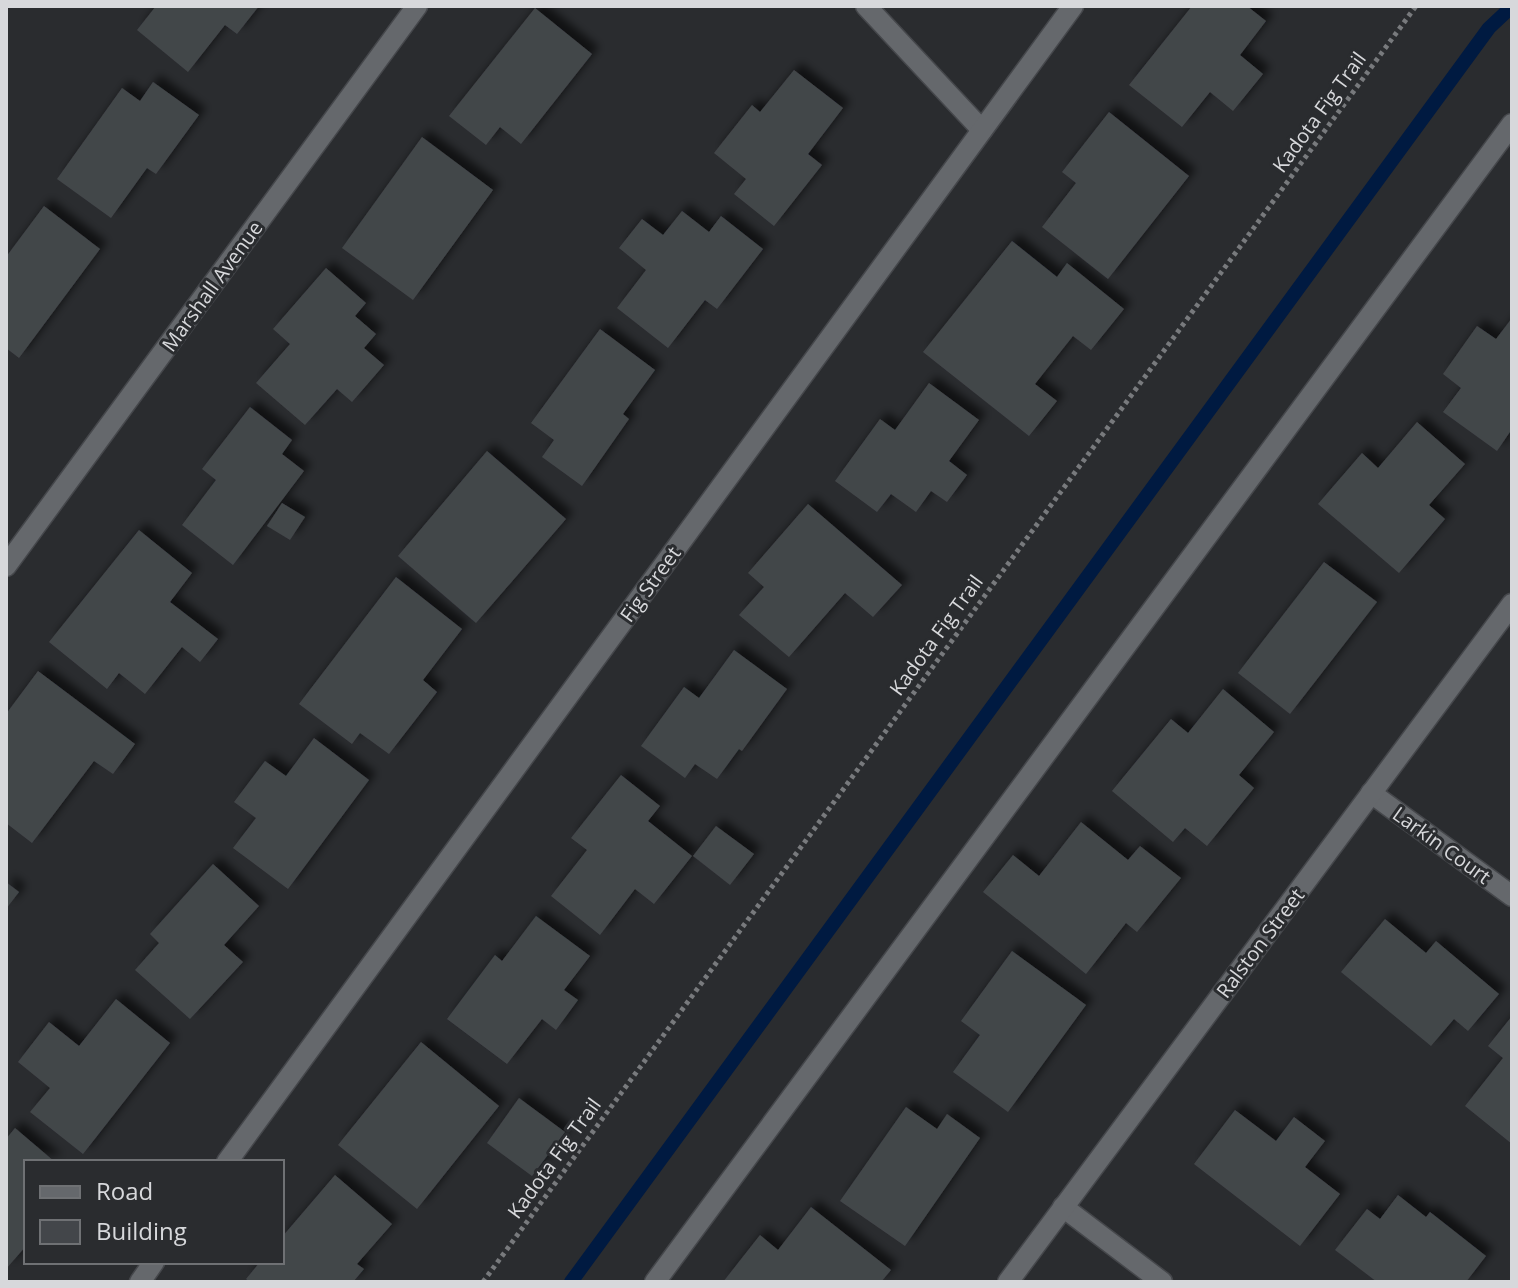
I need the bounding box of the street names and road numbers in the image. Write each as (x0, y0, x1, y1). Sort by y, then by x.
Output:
street label: Kadota Fig Trail (1266, 46, 1372, 178)
street label: Marshall Avenue (155, 215, 269, 357)
street label: Fig Street (613, 541, 687, 627)
street label: Kadota Fig Trail (883, 569, 989, 701)
street label: Larkin Court (1388, 800, 1496, 890)
street label: Ralston Street (1210, 883, 1310, 1003)
street label: Kadota Fig Trail (501, 1092, 607, 1224)

